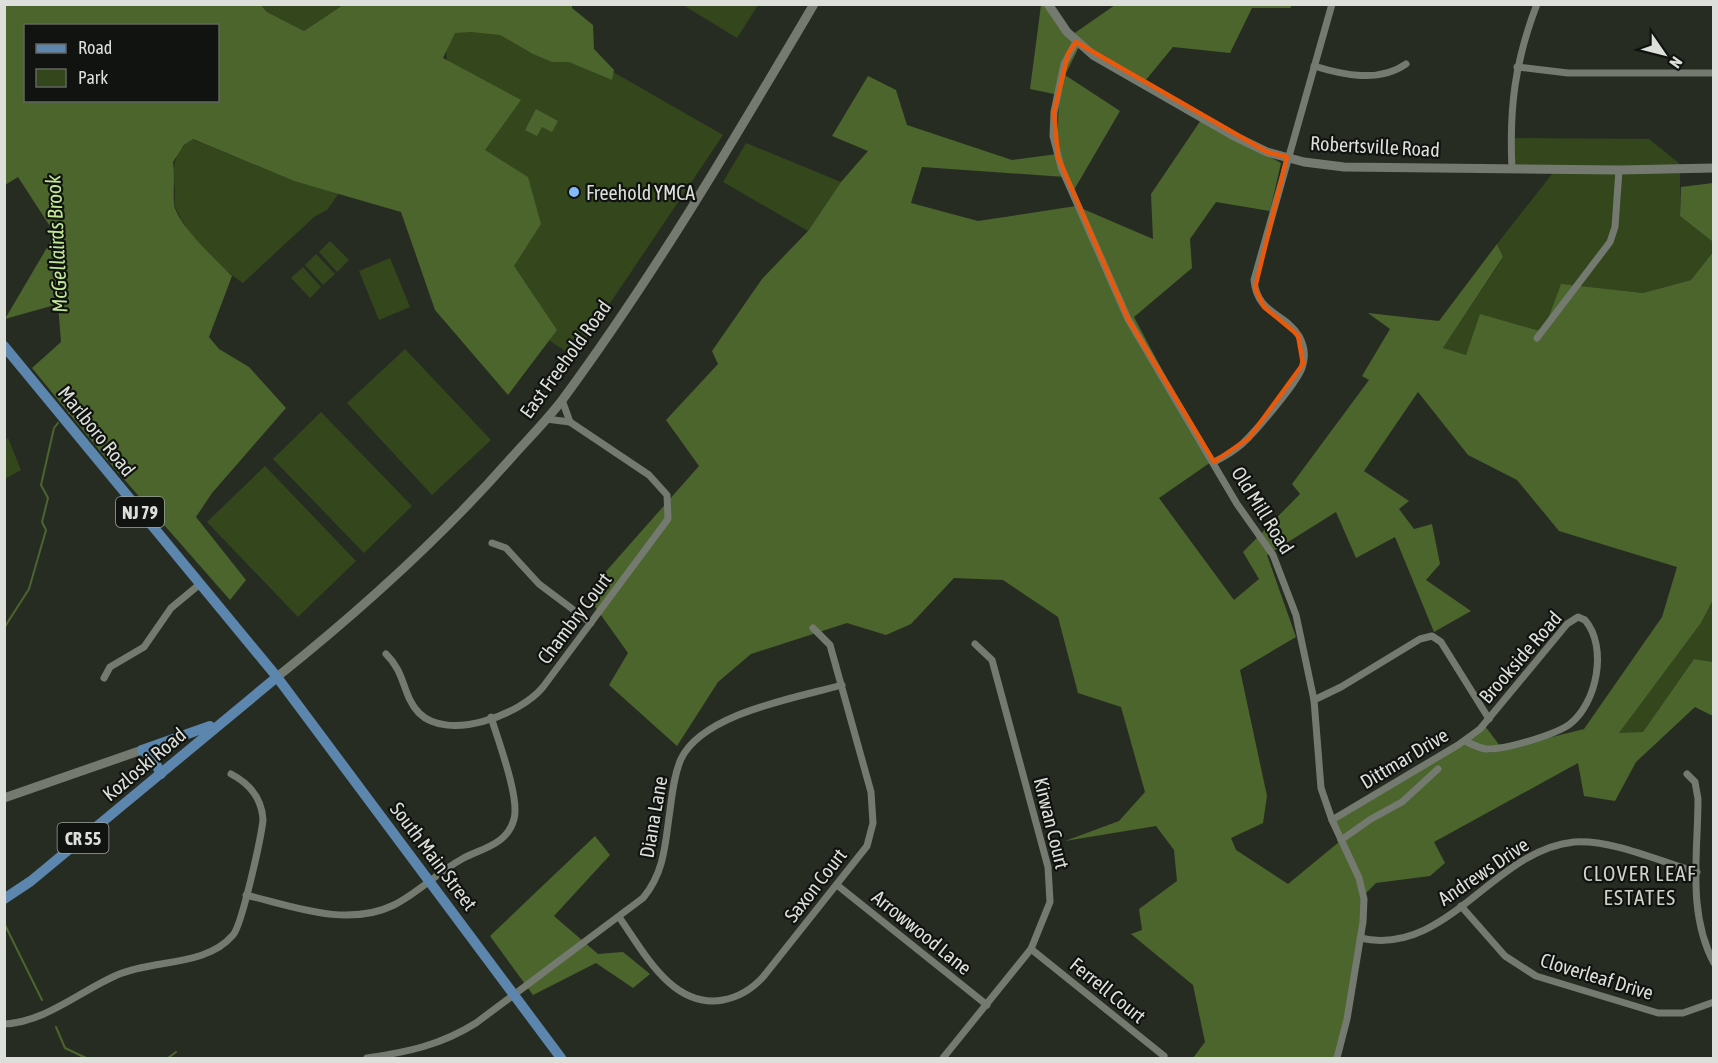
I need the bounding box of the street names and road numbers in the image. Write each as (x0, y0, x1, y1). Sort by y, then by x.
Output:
street label: Robertsville Road (1310, 131, 1440, 161)
street label: East Freehold Road (515, 296, 615, 422)
street label: Marlboro Road (54, 381, 140, 481)
street label: Old Mill Road (1227, 462, 1299, 558)
road number: NJ 79 (116, 497, 164, 527)
street label: Chambry Court (532, 568, 616, 668)
street label: Brookside Road (1474, 606, 1566, 708)
street label: Kozloski Road (98, 723, 190, 805)
street label: Dittmar Drive (1356, 723, 1452, 793)
street label: Diana Lane (634, 774, 672, 860)
street label: Kirwan Court (1030, 775, 1075, 871)
street label: South Main Street (386, 797, 482, 915)
road number: CR 55 (58, 823, 109, 853)
street label: Andrews Drive (1433, 832, 1533, 910)
street label: Saxon Court (779, 843, 851, 926)
street label: Arrowwood Lane (868, 885, 976, 979)
street label: Cloverleaf Drive (1538, 948, 1656, 1004)
street label: Ferrell Court (1066, 953, 1151, 1028)

